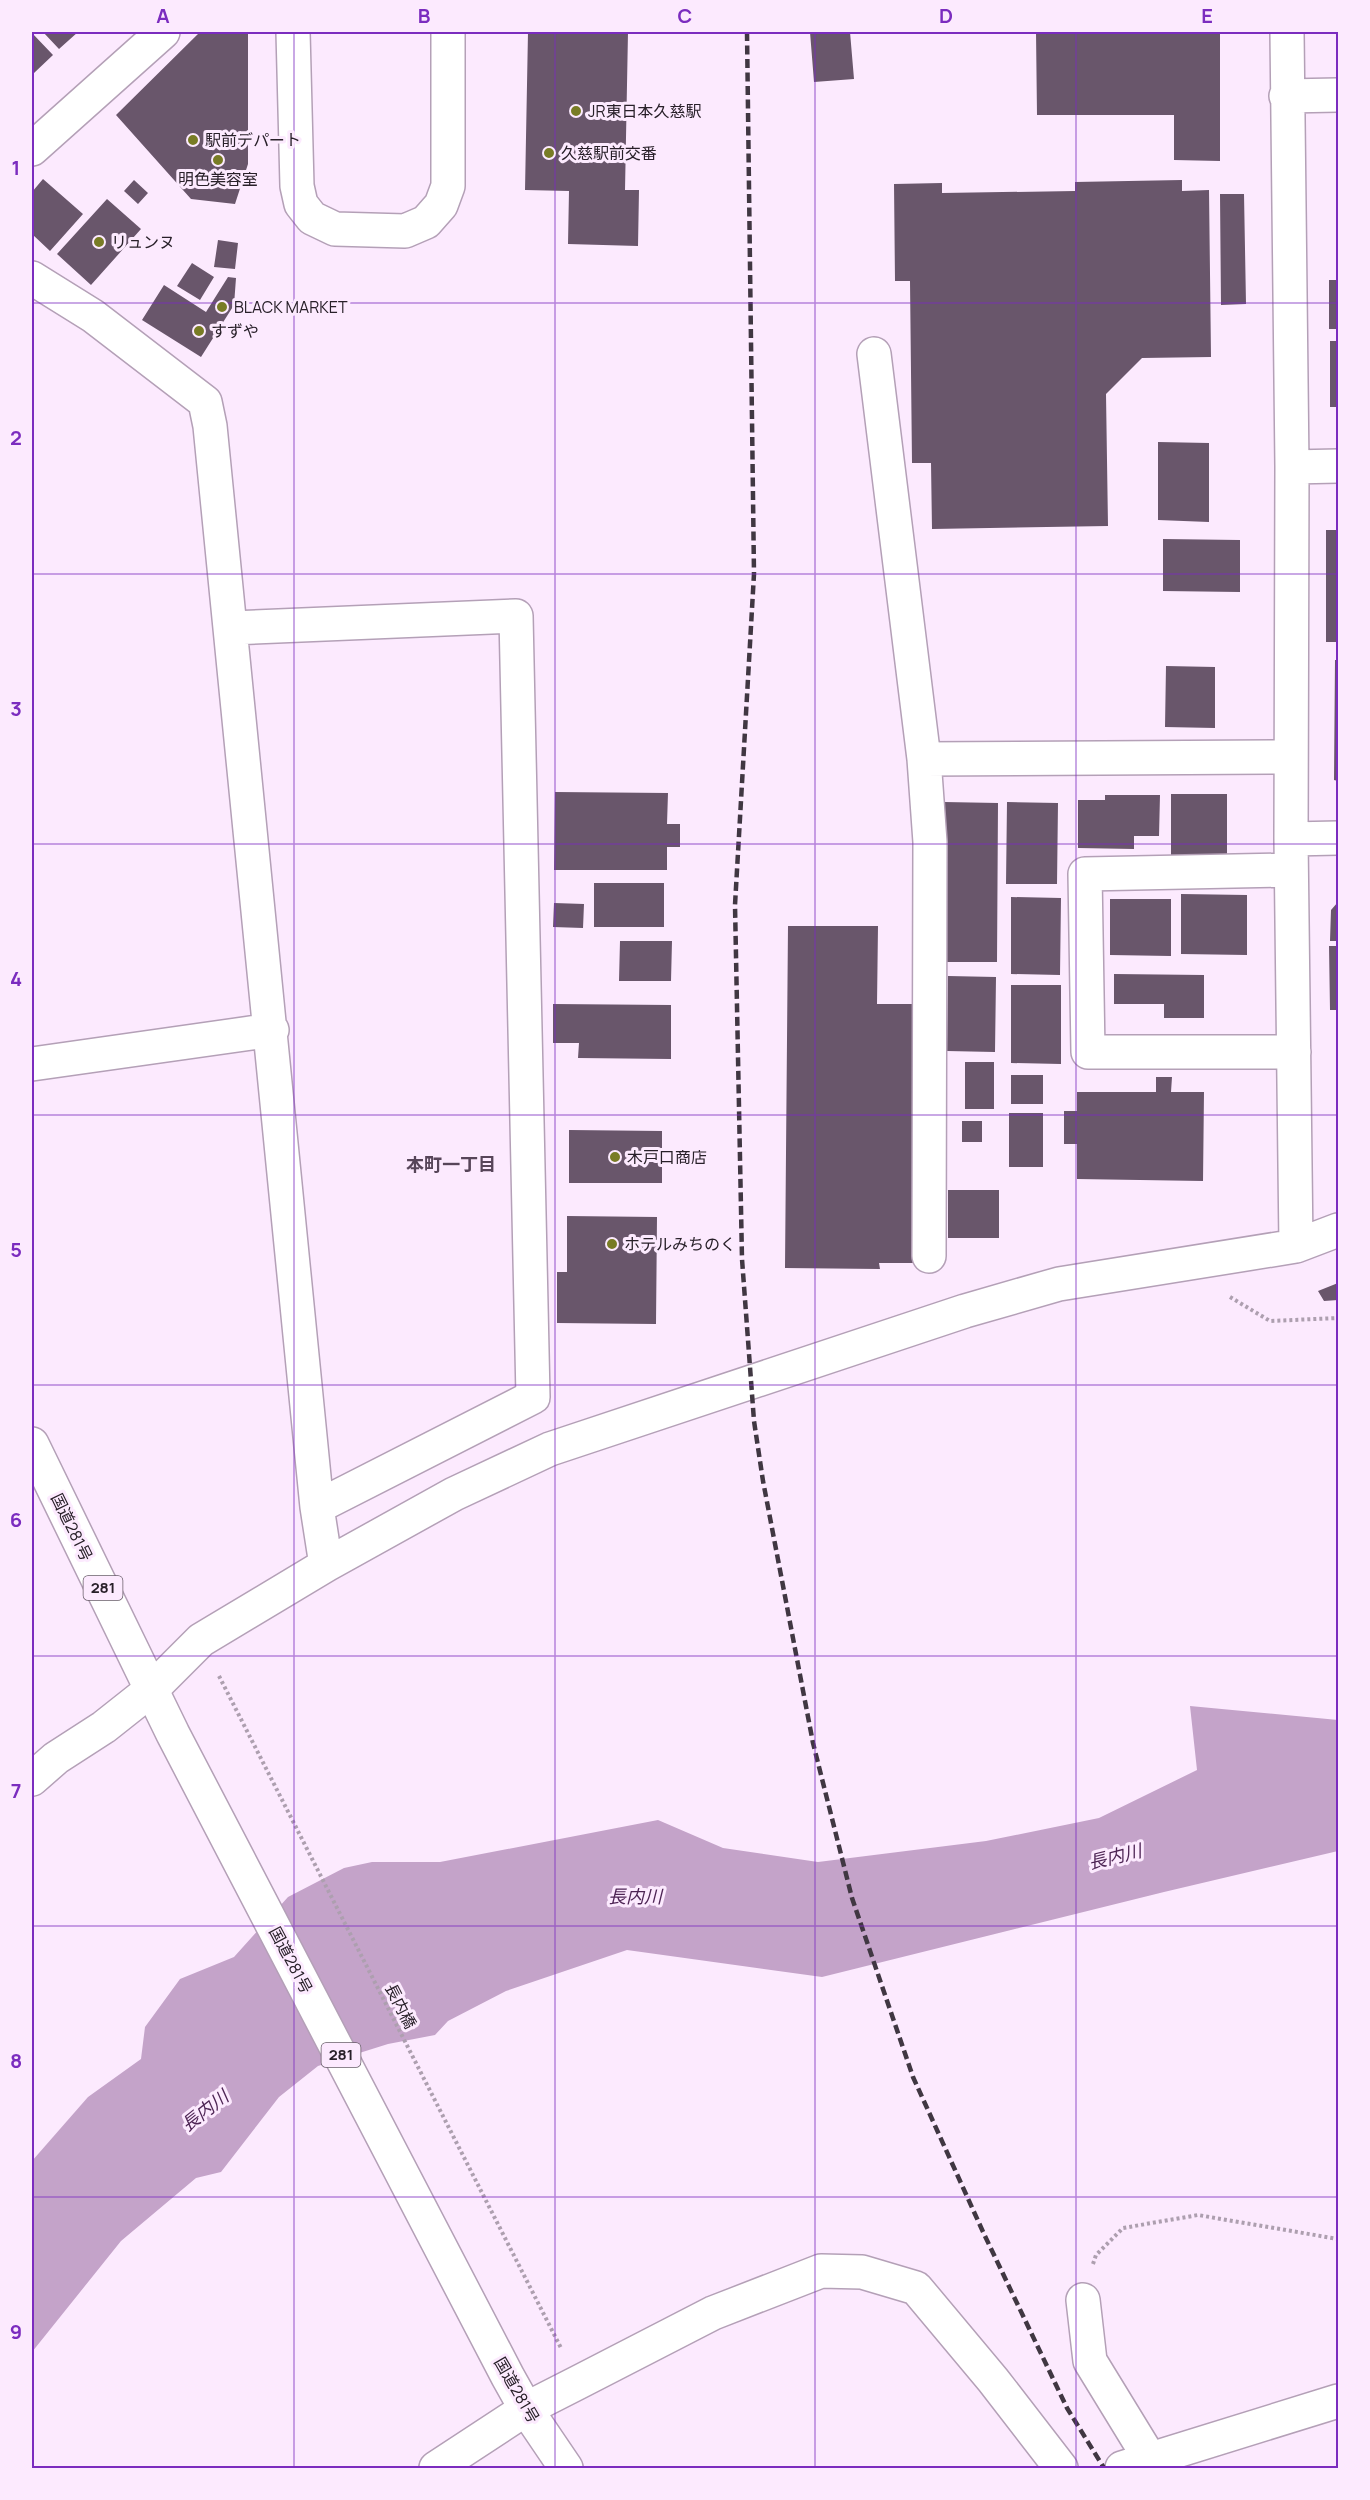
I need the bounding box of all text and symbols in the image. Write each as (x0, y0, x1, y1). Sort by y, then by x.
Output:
text: A (156, 2, 170, 29)
text: B (418, 2, 431, 29)
text: C (678, 2, 692, 29)
text: D (939, 2, 953, 29)
text: E (1201, 2, 1213, 29)
place label: JR東日本久慈駅 (588, 100, 702, 122)
marker: JR東日本久慈駅 (569, 104, 583, 118)
place label: 駅前デパート (205, 129, 301, 151)
marker: 駅前デパート (186, 133, 200, 147)
place label: 久慈駅前交番 (561, 142, 657, 164)
marker: 久慈駅前交番 (542, 146, 556, 160)
marker: 明色美容室 (211, 153, 225, 167)
text: 1 (12, 154, 20, 181)
place label: 明色美容室 (178, 168, 258, 190)
place label: リュンヌ (111, 231, 175, 253)
marker: リュンヌ (92, 235, 106, 249)
place label: BLACK MARKET (234, 296, 348, 318)
marker: BLACK MARKET (215, 300, 229, 314)
place label: すずや (211, 320, 259, 342)
marker: すずや (192, 324, 206, 338)
text: 2 (10, 424, 22, 451)
text: 3 (10, 695, 22, 722)
text: 4 (10, 965, 22, 992)
place label: 木戸口商店 (627, 1146, 707, 1168)
marker: 木戸口商店 (608, 1150, 622, 1164)
district label: 本町一丁目 (406, 1152, 496, 1176)
place label: ホテルみちのく (624, 1233, 736, 1255)
text: 5 (10, 1236, 22, 1263)
marker: ホテルみちのく (605, 1237, 619, 1251)
street label: 国道281号 (46, 1490, 98, 1564)
text: 6 (10, 1506, 22, 1533)
road number: 281 (84, 1576, 122, 1600)
text: 7 (11, 1777, 21, 1804)
water label: 長内川 (1086, 1837, 1146, 1874)
water label: 長内川 (608, 1884, 664, 1908)
street label: 国道281号 (264, 1923, 318, 1997)
street label: 長内橋 (380, 1980, 422, 2032)
road number: 281 (322, 2043, 360, 2067)
text: 8 (10, 2047, 22, 2074)
water label: 長内川 (176, 2083, 235, 2136)
text: 9 (10, 2318, 22, 2345)
street label: 国道281号 (489, 2353, 545, 2427)

